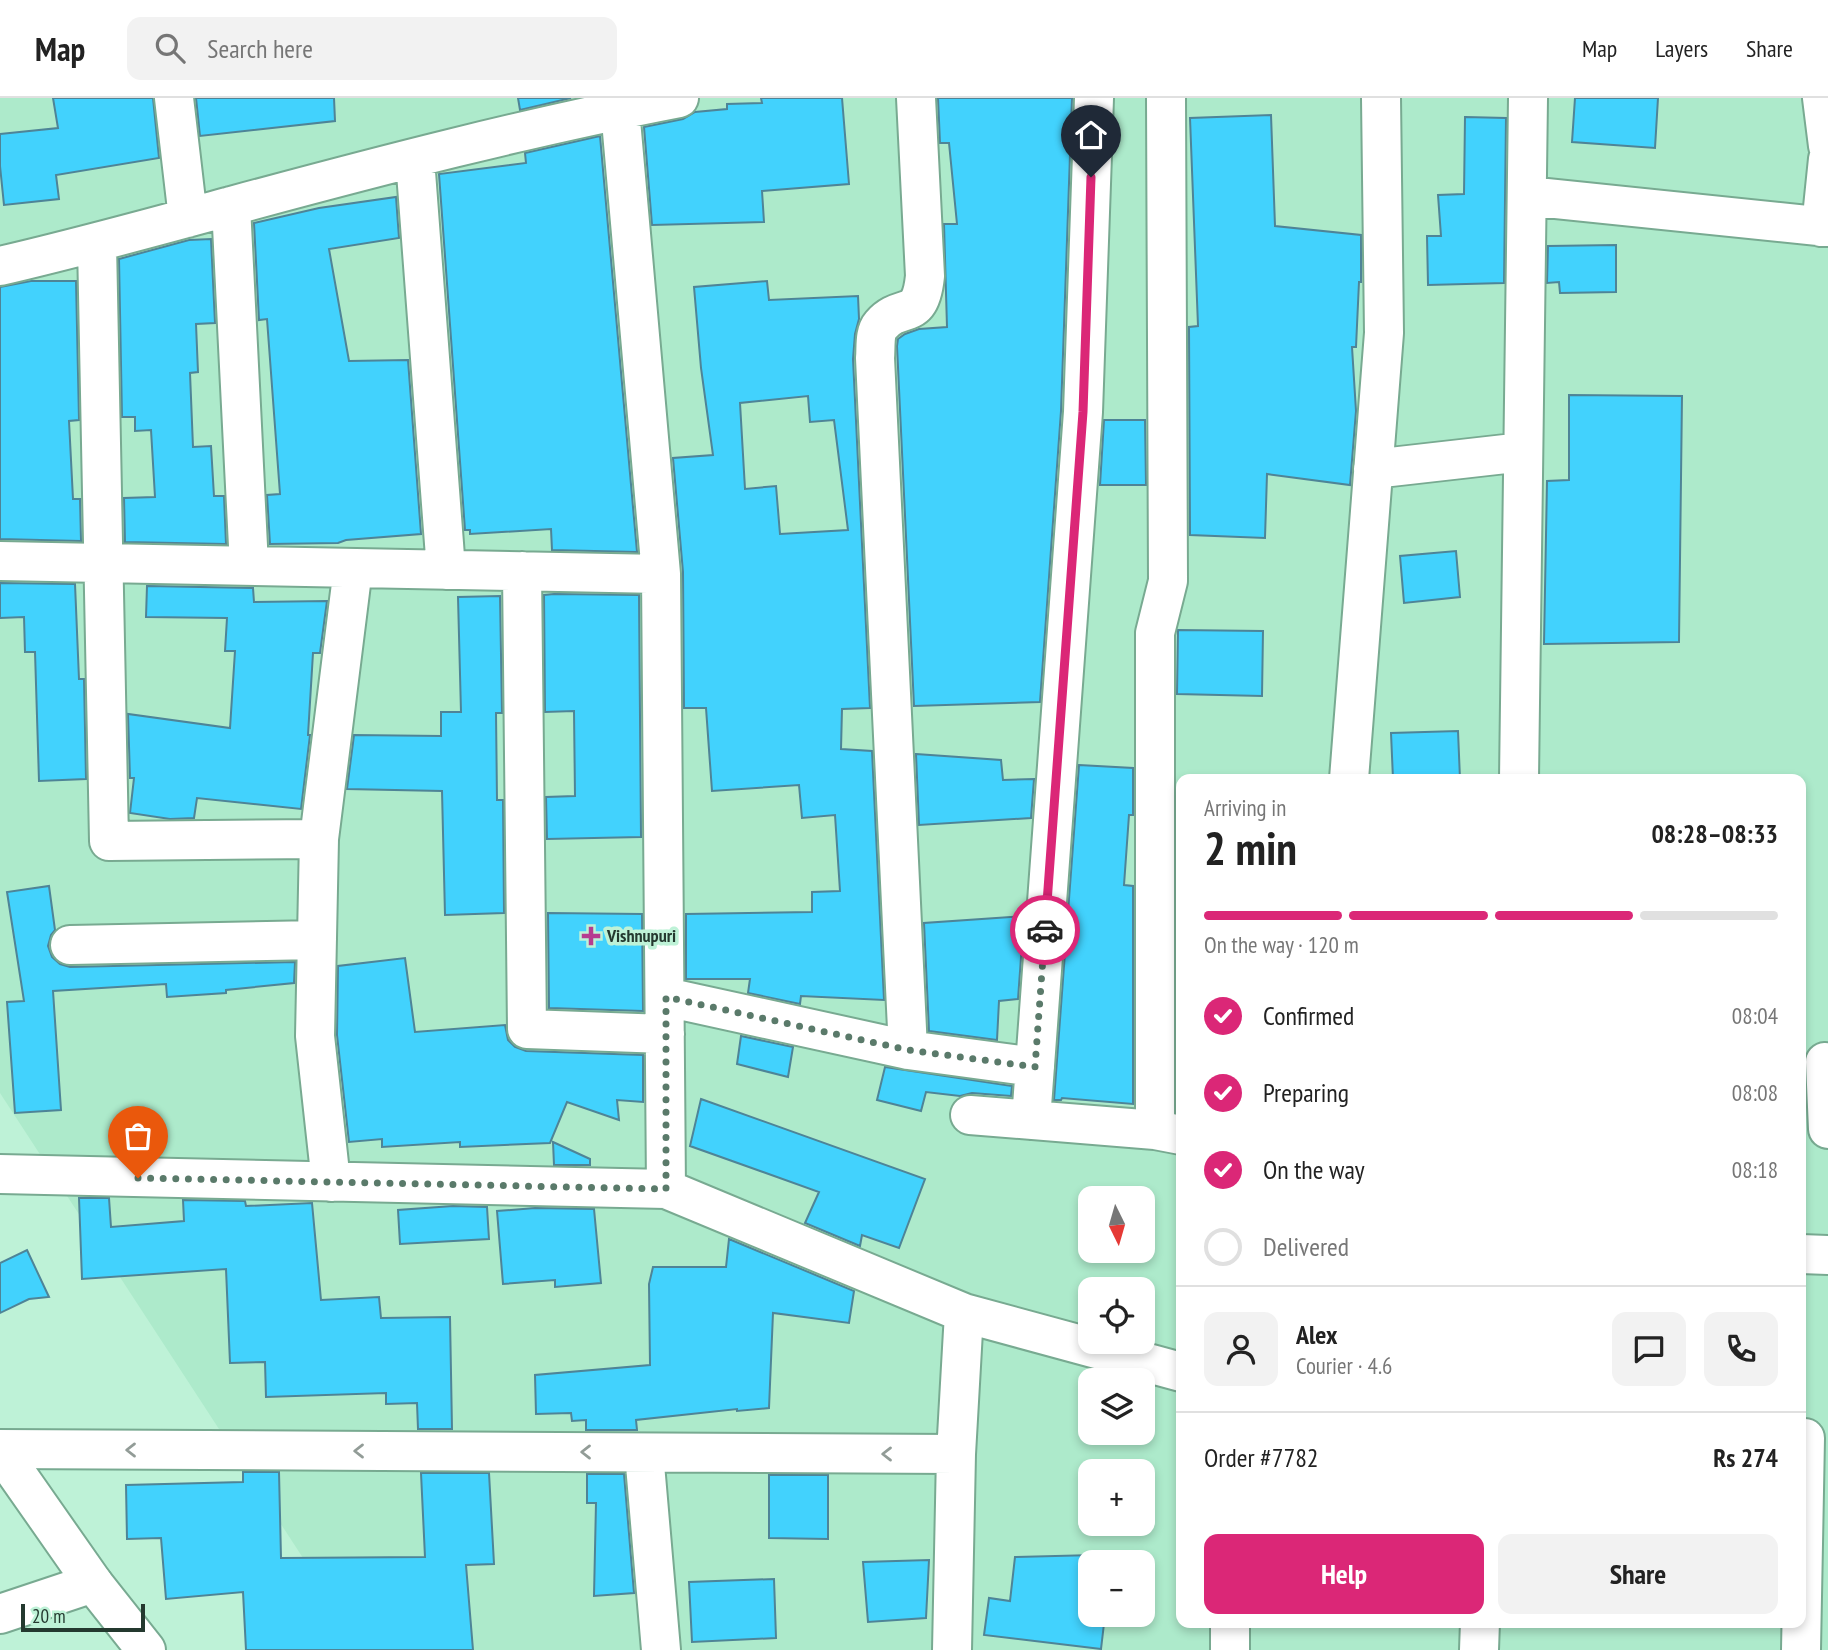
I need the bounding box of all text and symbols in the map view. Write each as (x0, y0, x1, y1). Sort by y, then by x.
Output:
search box (127, 17, 617, 80)
text: Map (35, 27, 85, 70)
icon: search (151, 29, 189, 67)
text: Search here (207, 32, 313, 65)
text: Map (1582, 33, 1617, 64)
text: Layers (1655, 33, 1708, 64)
text: Share (1746, 33, 1793, 64)
pin (1061, 105, 1121, 177)
icon: home (1072, 116, 1110, 154)
text: Arriving in (1204, 793, 1286, 822)
text: 08:28–08:33 (1651, 817, 1778, 850)
text: 2 min (1204, 818, 1297, 878)
courier (1010, 895, 1080, 965)
icon: car (1026, 911, 1064, 949)
place label: Vishnupuri (606, 924, 676, 947)
marker: Vishnupuri (581, 926, 601, 946)
text: On the way · 120 m (1204, 930, 1359, 959)
icon: check (1204, 997, 1242, 1035)
text: Confirmed (1263, 999, 1354, 1032)
text: 08:04 (1732, 1001, 1778, 1030)
icon: check (1204, 1074, 1242, 1112)
text: Preparing (1263, 1076, 1349, 1109)
text: 08:08 (1732, 1078, 1778, 1107)
pin (108, 1106, 168, 1178)
icon: bag (119, 1117, 157, 1155)
icon: check (1204, 1151, 1242, 1189)
text: On the way (1263, 1153, 1365, 1186)
text: 08:18 (1732, 1155, 1778, 1184)
north arrow (1078, 1186, 1155, 1264)
map controls (1078, 1186, 1155, 1627)
text: Delivered (1263, 1230, 1349, 1263)
button: locate (1078, 1277, 1155, 1354)
button: person (1204, 1312, 1278, 1386)
button: chat (1612, 1312, 1686, 1386)
button: phone (1704, 1312, 1778, 1386)
text: Alex (1296, 1318, 1337, 1351)
text: Courier · 4.6 (1296, 1351, 1392, 1380)
button: layers (1078, 1368, 1155, 1445)
text: Order #7782 (1204, 1441, 1319, 1474)
text: Rs 274 (1713, 1441, 1778, 1474)
one-way arrow (126, 1442, 136, 1458)
one-way arrow (353, 1443, 364, 1459)
one-way arrow (581, 1444, 591, 1460)
one-way arrow (882, 1446, 892, 1462)
button: + (1078, 1459, 1155, 1536)
button: Help (1204, 1534, 1484, 1614)
button: Share (1498, 1534, 1778, 1614)
button: − (1078, 1550, 1155, 1627)
scale bar (21, 1601, 145, 1633)
text: 20 m (32, 1604, 66, 1628)

